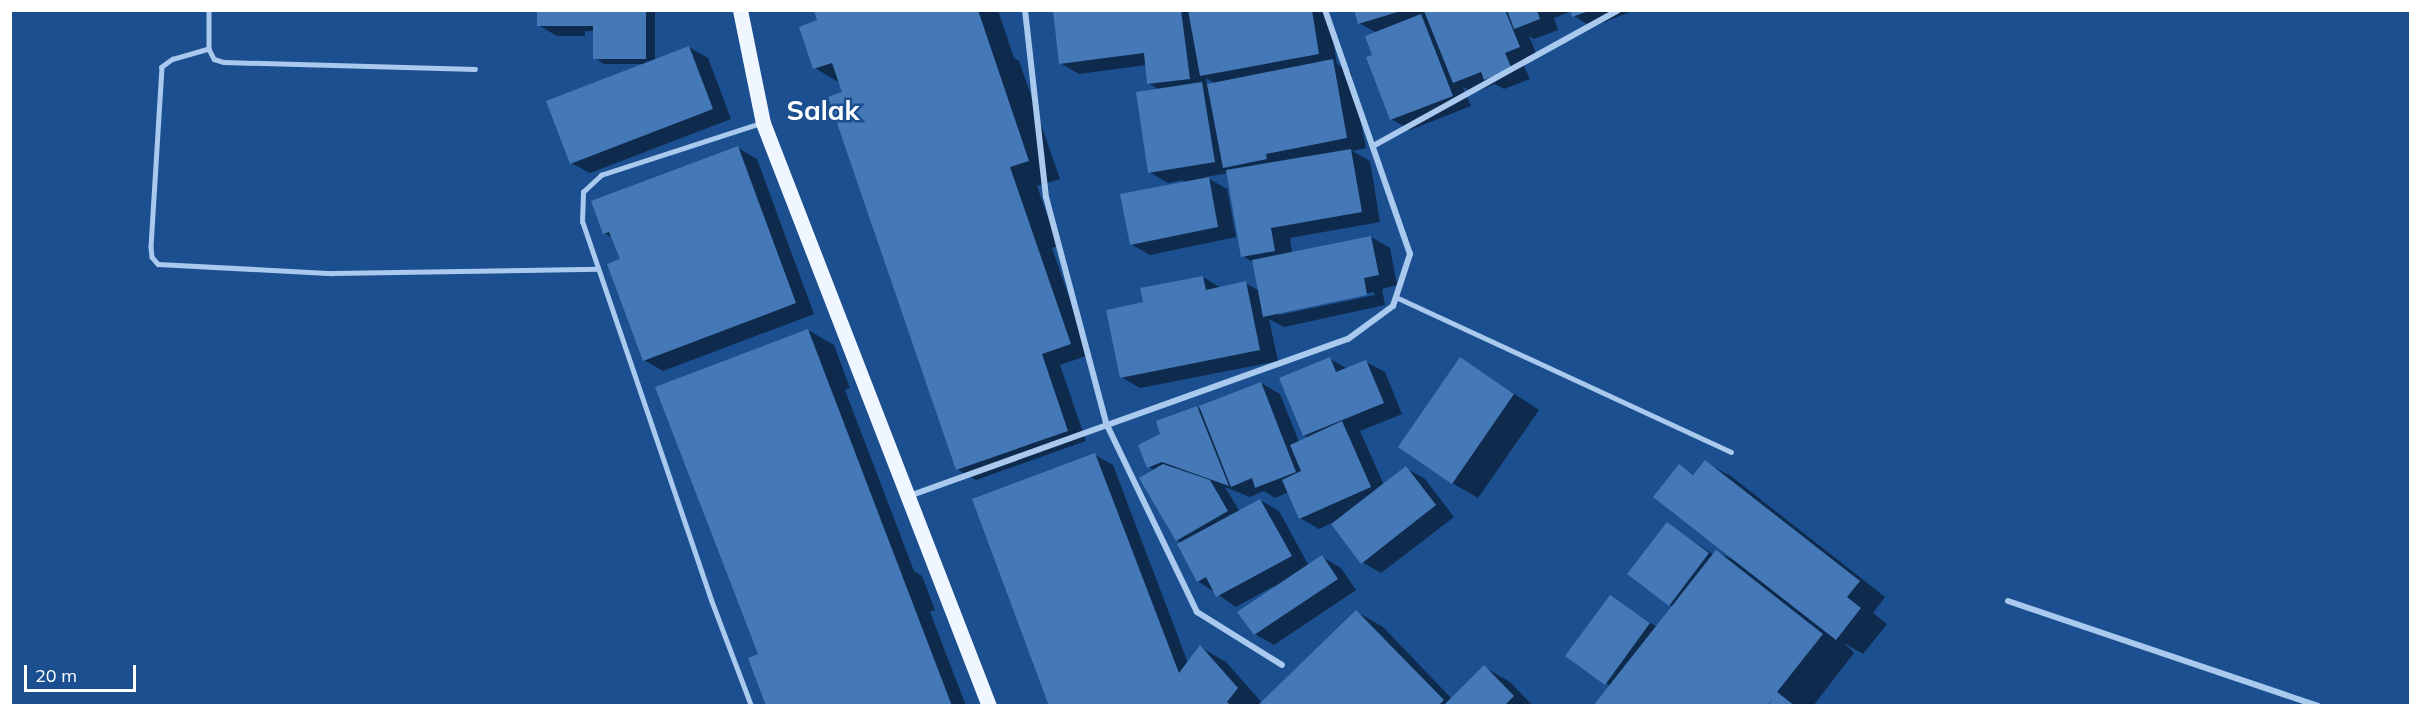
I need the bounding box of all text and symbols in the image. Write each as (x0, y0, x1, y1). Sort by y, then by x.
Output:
district label: Salak (787, 95, 859, 127)
scale bar (27, 653, 140, 691)
text: 20 m (35, 664, 77, 687)

